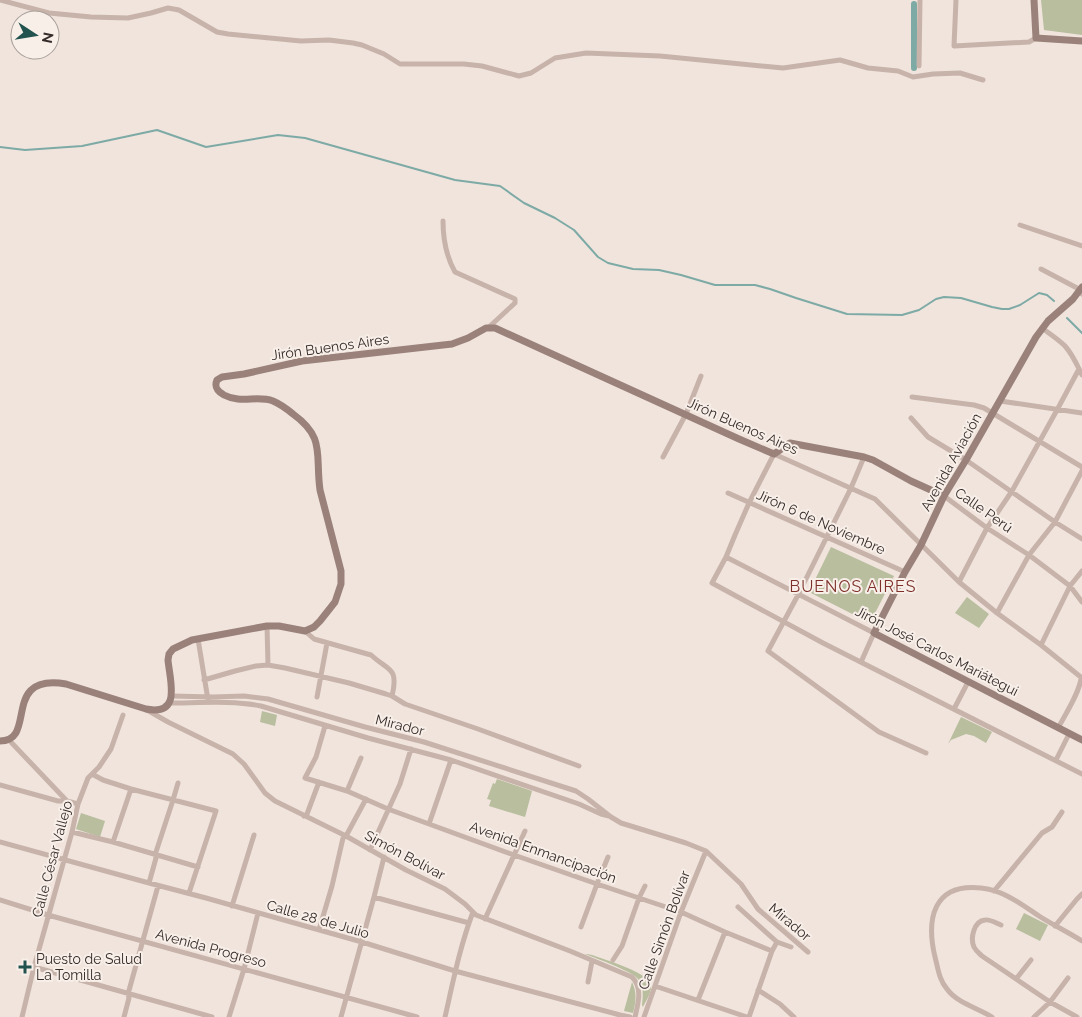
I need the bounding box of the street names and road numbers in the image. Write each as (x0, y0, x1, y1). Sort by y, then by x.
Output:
street label: Jirón Buenos Aires (270, 331, 390, 363)
street label: Jirón Buenos Aires (685, 394, 801, 458)
street label: Avenida Aviación (917, 410, 985, 514)
street label: Calle Perú (952, 484, 1016, 536)
street label: Jirón 6 de Noviembre (754, 486, 888, 558)
street label: Jirón José Carlos Mariátegui (853, 603, 1021, 699)
street label: Mirador (374, 711, 426, 739)
street label: Calle César Vallejo (29, 799, 75, 919)
street label: Avenida Enmancipación (467, 818, 619, 886)
street label: Simón Bolívar (362, 827, 448, 883)
street label: Calle Simón Bolívar (635, 868, 693, 992)
street label: Calle 28 de Julio (265, 897, 371, 941)
street label: Mirador (766, 900, 814, 944)
street label: Avenida Progreso (154, 926, 268, 970)

